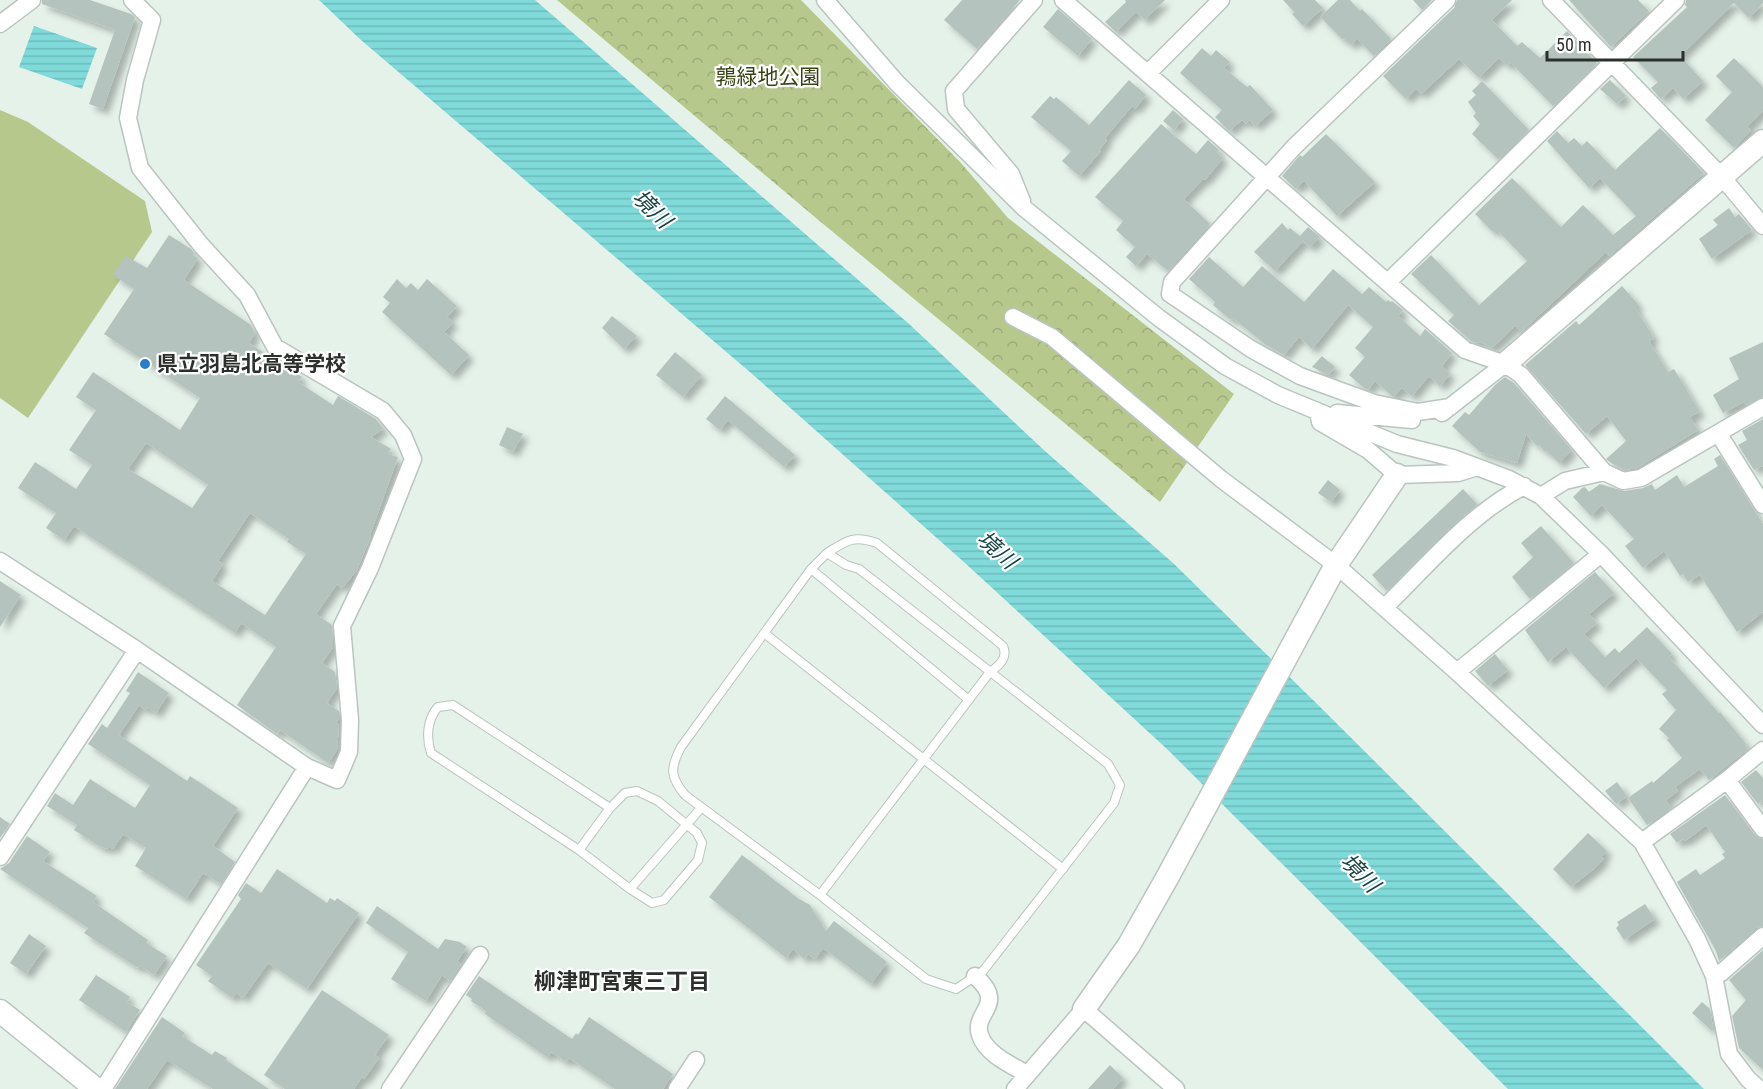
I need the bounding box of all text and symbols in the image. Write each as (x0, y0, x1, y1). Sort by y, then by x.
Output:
scale bar (1547, 24, 1684, 62)
text: 50 m (1556, 34, 1591, 55)
park label: 鶉緑地公園 (716, 65, 821, 89)
water label: 境川 (627, 185, 678, 235)
place label: 県立羽島北高等学校 (157, 352, 346, 376)
marker: 県立羽島北高等学校 (138, 357, 152, 371)
water label: 境川 (972, 526, 1023, 575)
water label: 境川 (1336, 849, 1386, 899)
district label: 柳津町宮東三丁目 (534, 969, 710, 994)

